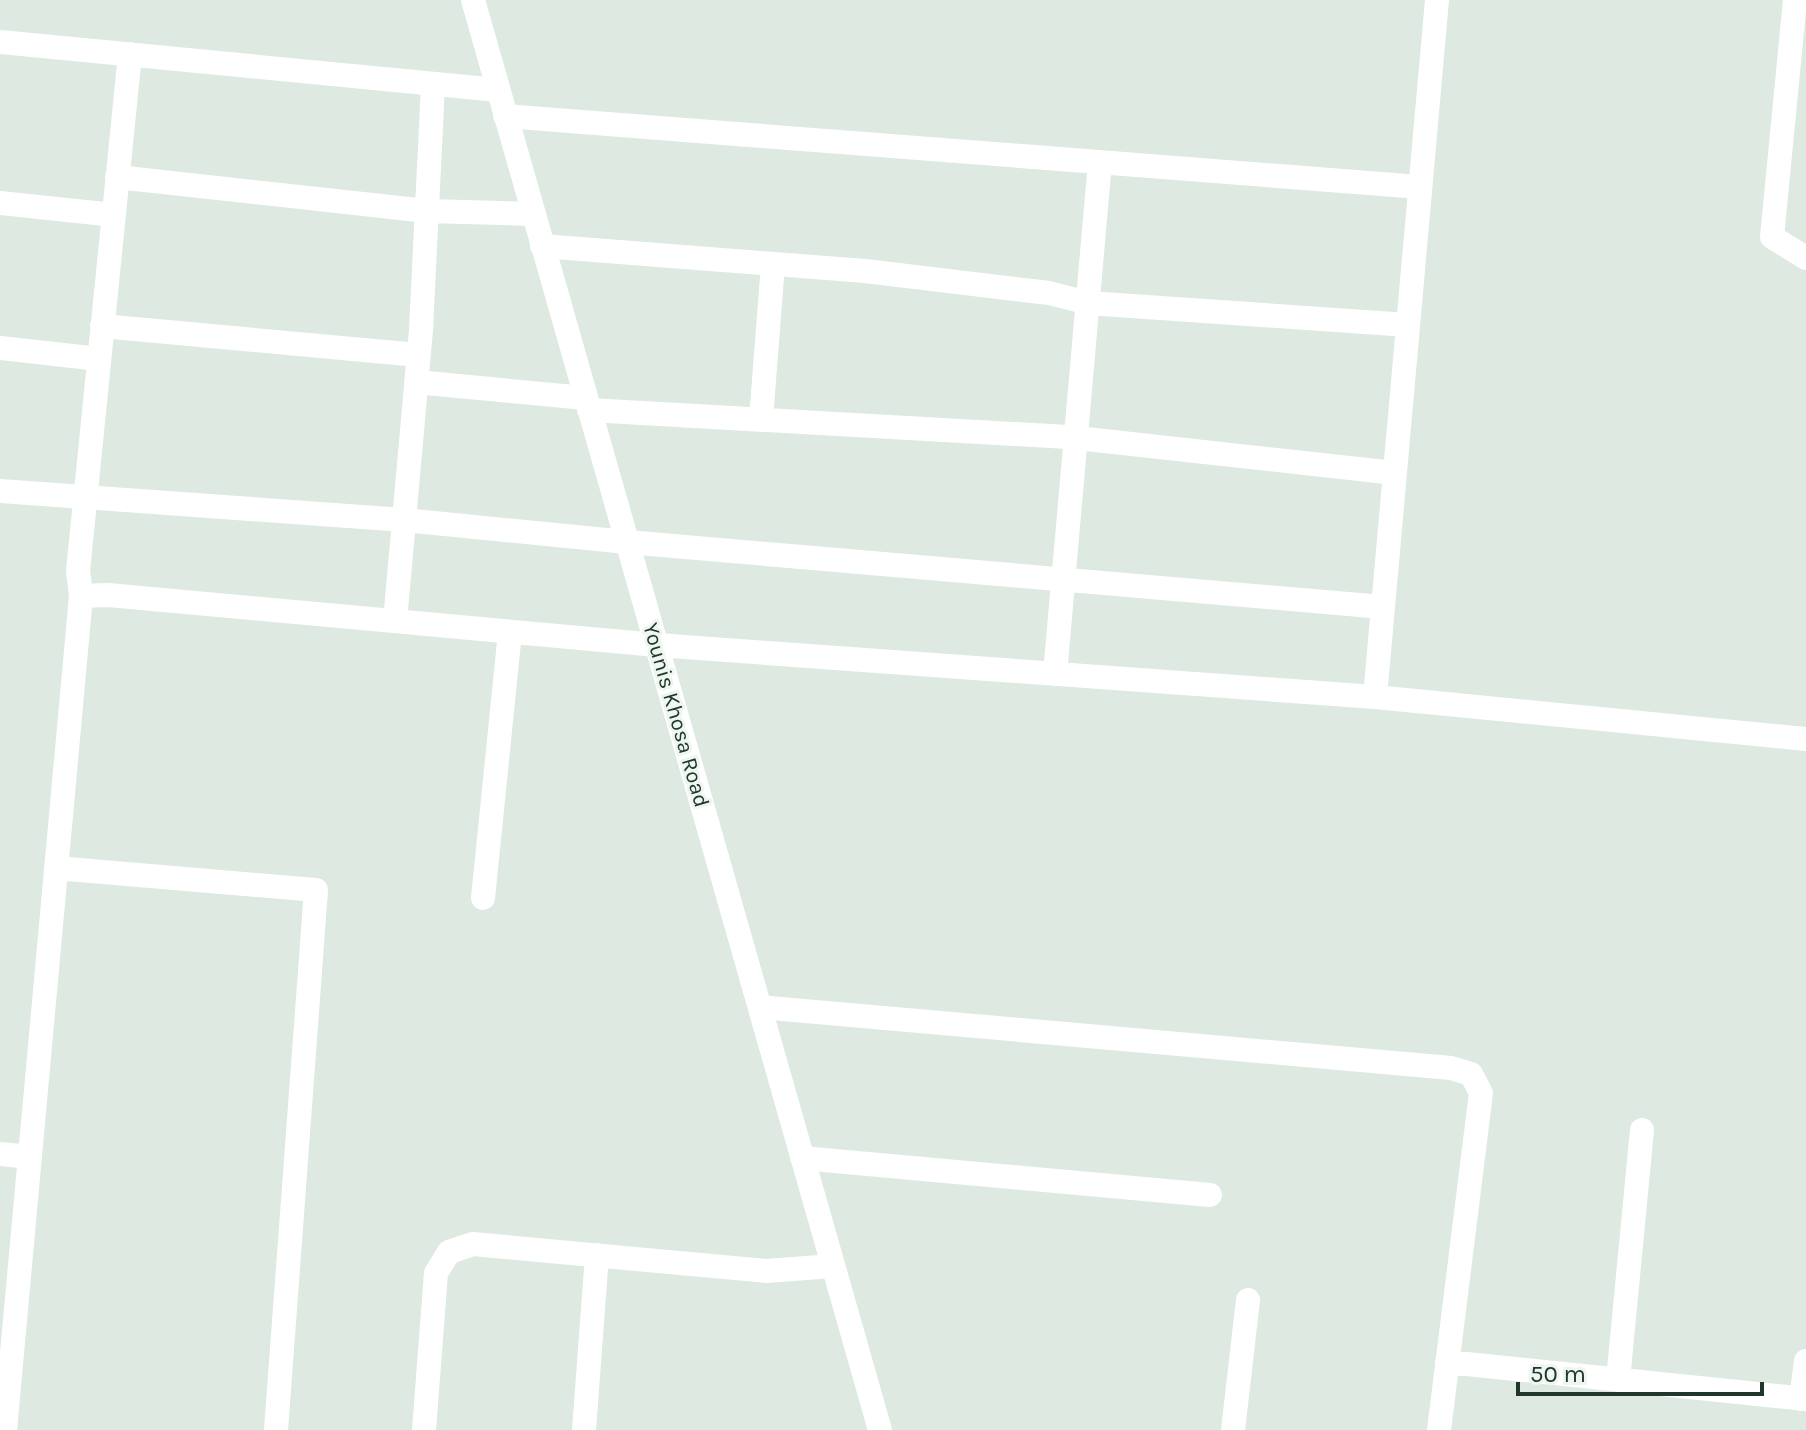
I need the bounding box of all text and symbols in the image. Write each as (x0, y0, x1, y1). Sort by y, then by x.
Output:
street label: Younis Khosa Road (637, 620, 715, 810)
scale bar (1518, 1346, 1762, 1396)
text: 50 m (1530, 1360, 1586, 1388)

